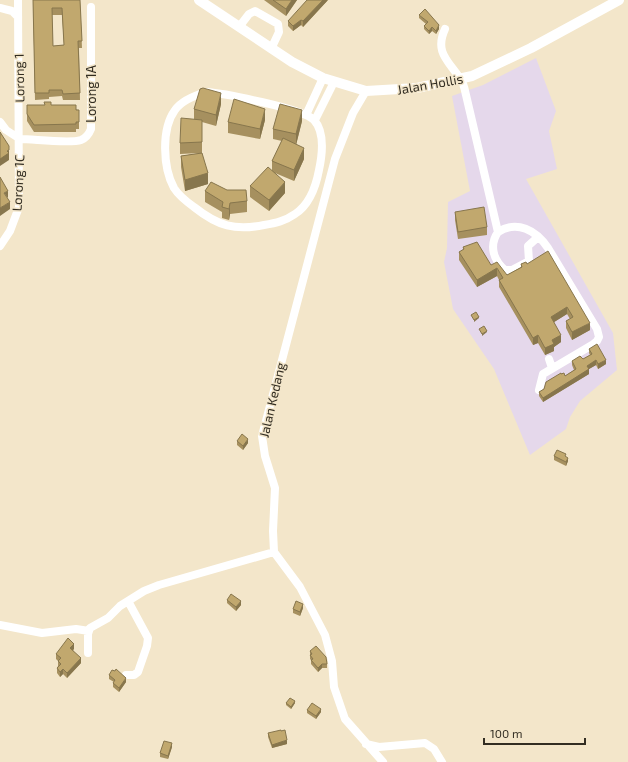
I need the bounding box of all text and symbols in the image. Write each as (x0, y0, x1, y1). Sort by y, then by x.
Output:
street label: Lorong 1 (11, 53, 27, 103)
street label: Lorong 1A (83, 65, 99, 123)
street label: Jalan Hollis (396, 70, 464, 98)
street label: Lorong 1C (9, 154, 27, 212)
street label: Jalan Kedang (256, 361, 288, 439)
scale bar (484, 720, 585, 746)
text: 100 m (490, 726, 522, 740)

